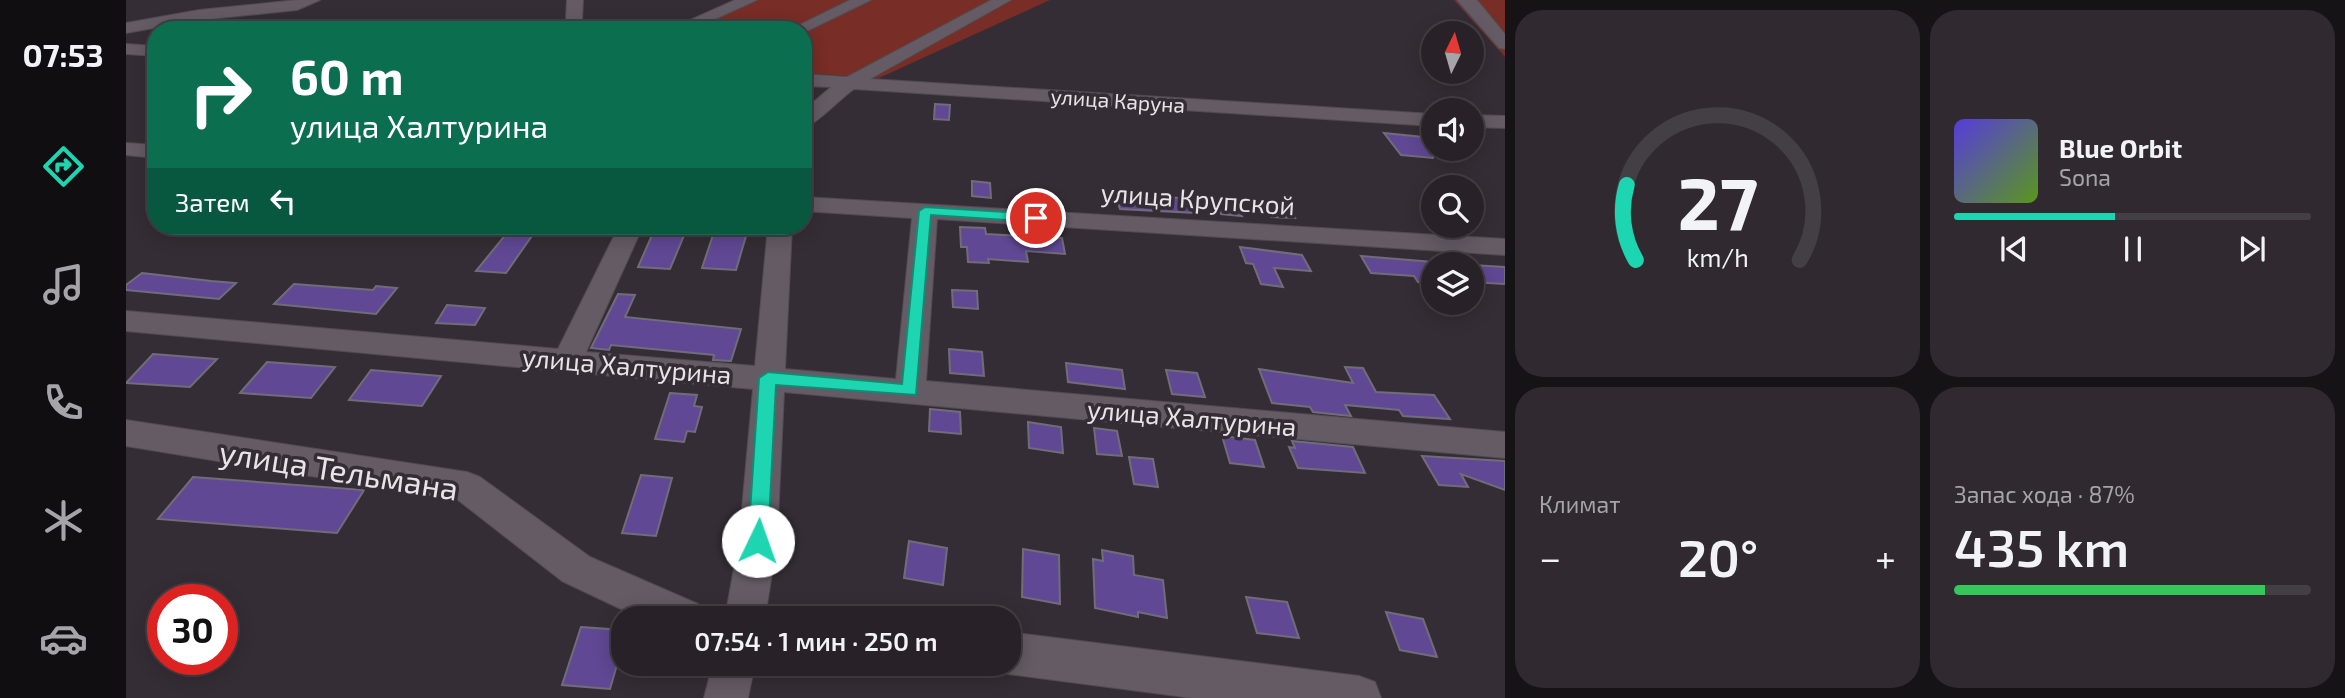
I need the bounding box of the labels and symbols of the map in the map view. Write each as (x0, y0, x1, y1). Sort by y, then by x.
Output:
north arrow (1421, 21, 1484, 84)
street label: улица Каруна (1050, 83, 1186, 118)
street label: улица Крупской (1100, 176, 1296, 221)
pin (1006, 188, 1066, 248)
street label: улица Халтурина (521, 340, 733, 391)
street label: улица Халтурина (1086, 392, 1298, 443)
street label: улица Тельмана (217, 431, 461, 508)
position arrow (721, 504, 795, 578)
speed limit sign: 30 (147, 584, 238, 675)

